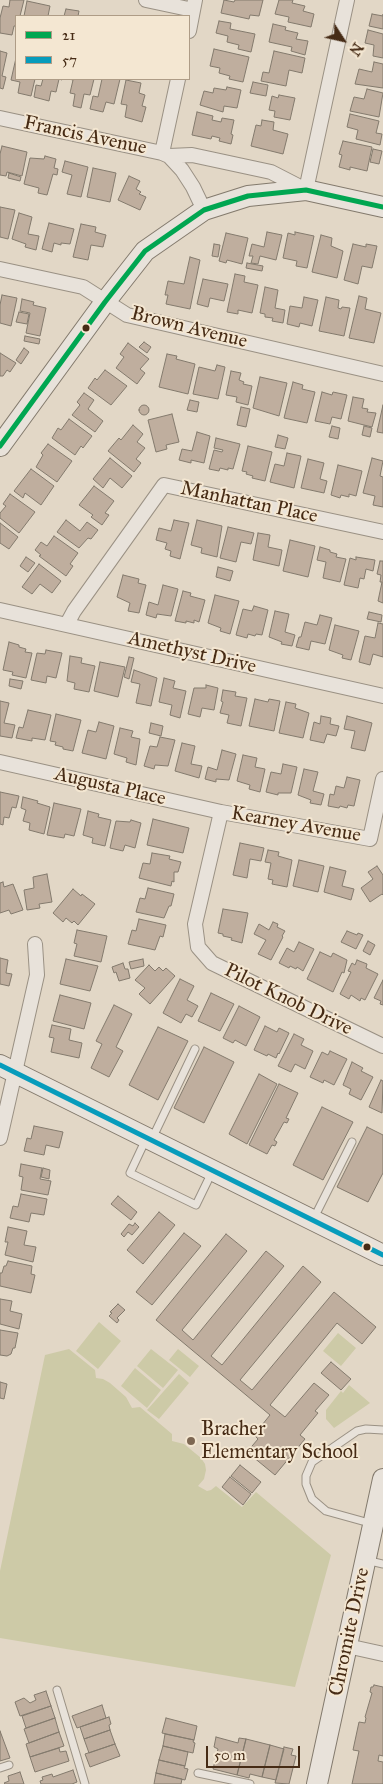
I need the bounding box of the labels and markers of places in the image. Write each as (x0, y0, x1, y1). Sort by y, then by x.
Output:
unlabelled marker (81, 323, 91, 333)
unlabelled marker (362, 1242, 372, 1252)
place label: Bracher Elementary School (201, 1418, 358, 1465)
marker: Bracher Elementary School (185, 1435, 197, 1447)

